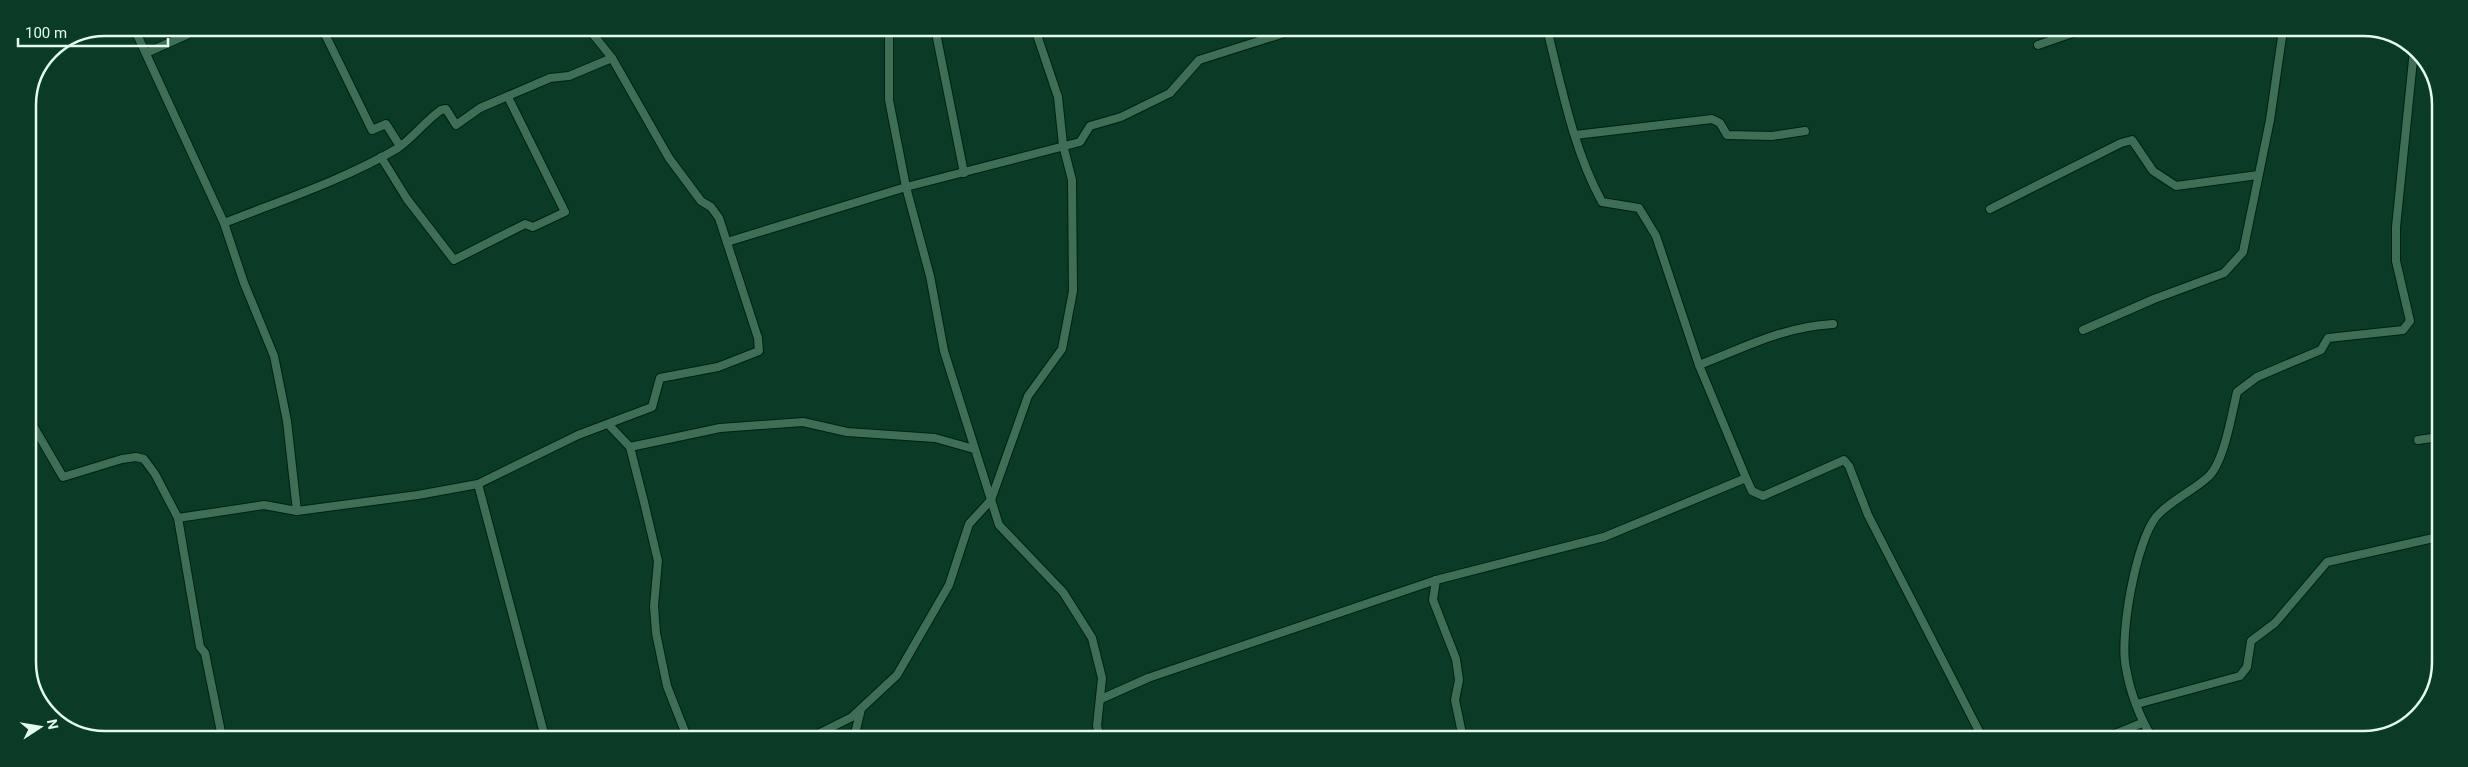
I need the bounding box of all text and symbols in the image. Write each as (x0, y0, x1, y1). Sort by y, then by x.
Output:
scale bar (18, 15, 168, 47)
text: 100 m (25, 24, 67, 42)
north arrow (15, 702, 65, 752)
text: N (44, 718, 62, 731)

